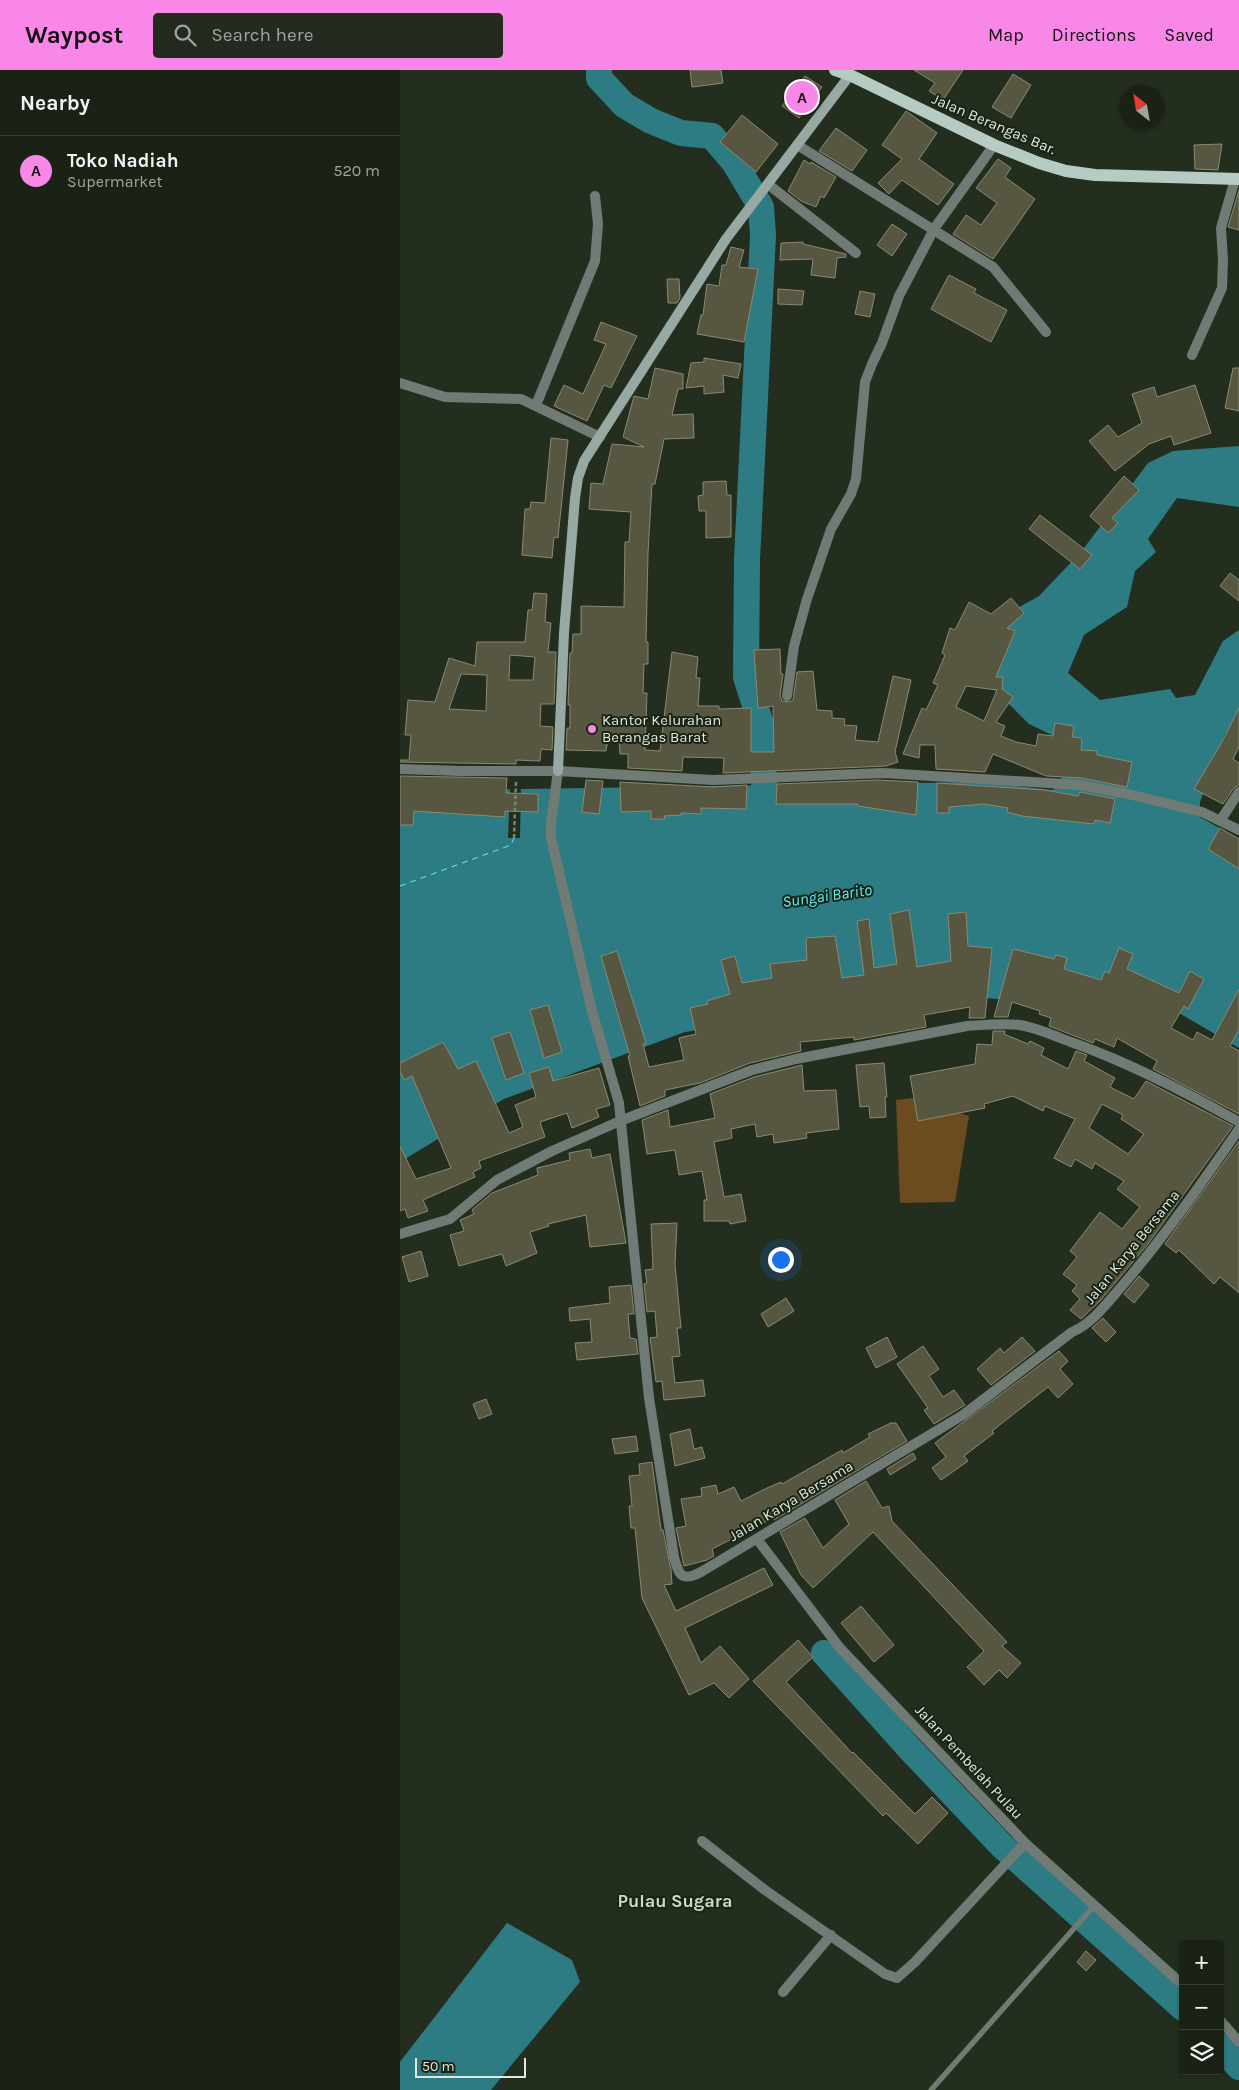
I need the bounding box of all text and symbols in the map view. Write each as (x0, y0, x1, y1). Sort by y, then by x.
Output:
search box (153, 13, 503, 58)
text: Waypost (25, 21, 123, 49)
icon: search (171, 21, 199, 49)
text: Search here (211, 24, 313, 46)
text: Map (988, 24, 1024, 46)
text: Directions (1052, 24, 1136, 46)
text: Saved (1164, 24, 1214, 46)
pin: A (786, 78, 818, 116)
north arrow (1119, 85, 1164, 130)
street label: Jalan Berangas Bar. (929, 90, 1059, 158)
text: Nearby (20, 91, 90, 115)
text: Toko Nadiah (67, 150, 179, 172)
text: A (31, 161, 41, 180)
text: 520 m (333, 161, 380, 180)
text: Supermarket (67, 172, 163, 191)
place label: Kantor Kelurahan Berangas Barat (602, 711, 721, 746)
marker: Kantor Kelurahan Berangas Barat (586, 723, 598, 735)
water label: Sungai Barito (781, 880, 873, 911)
street label: Jalan Karya Bersama (1080, 1186, 1184, 1308)
your location (768, 1247, 794, 1273)
street label: Jalan Karya Bersama (726, 1457, 856, 1545)
street label: Jalan Pembelah Pulau (911, 1701, 1027, 1823)
district label: Pulau Sugara (618, 1890, 732, 1912)
map controls (1179, 1940, 1224, 2075)
button: + (1179, 1940, 1224, 1985)
button: − (1179, 1985, 1224, 2030)
button: layers (1179, 2030, 1224, 2075)
scale bar (415, 2055, 526, 2078)
text: 50 m (422, 2058, 455, 2075)

